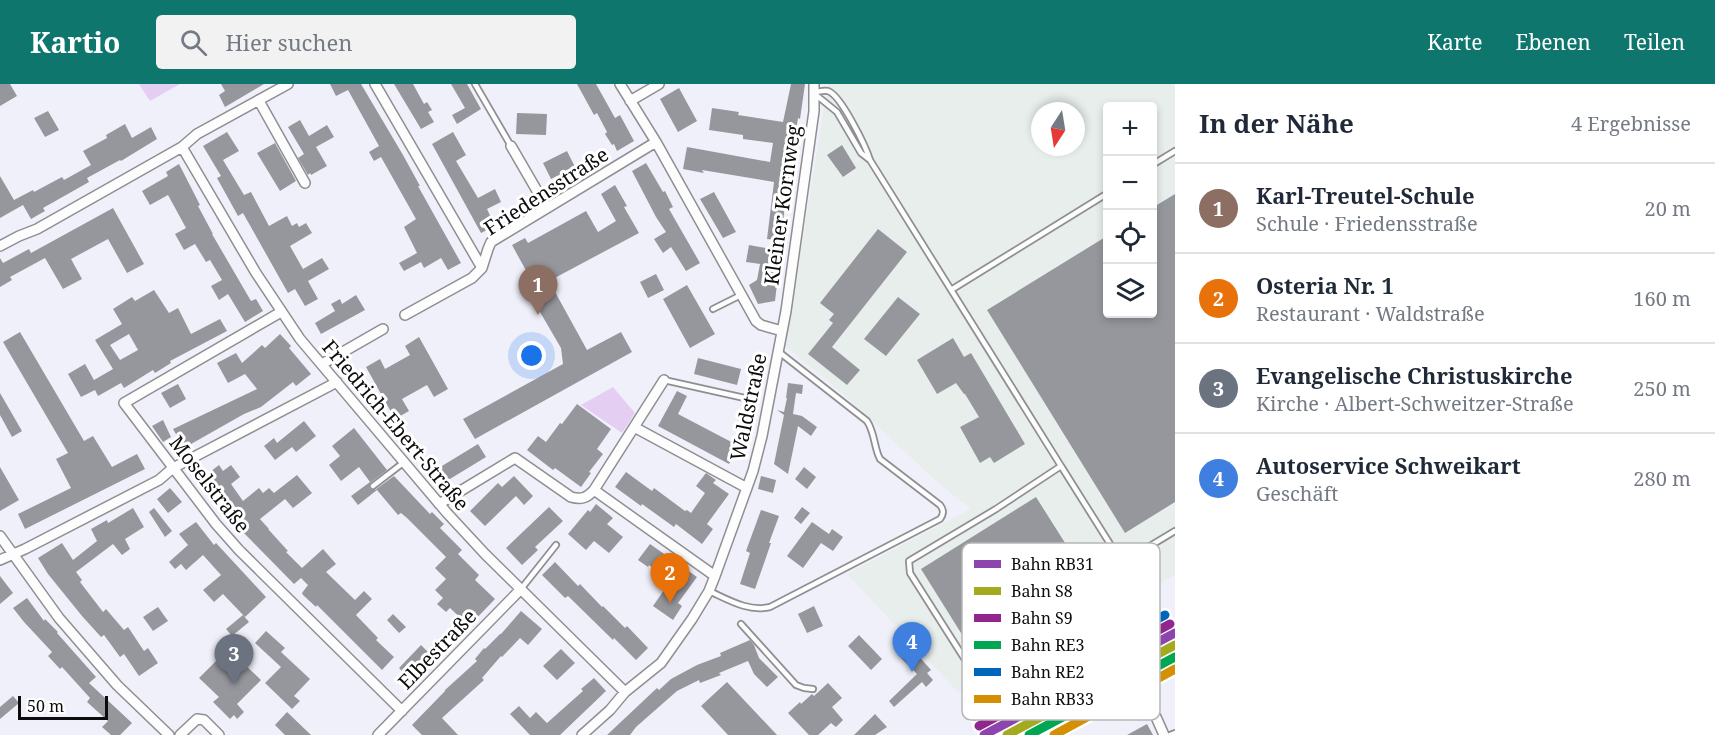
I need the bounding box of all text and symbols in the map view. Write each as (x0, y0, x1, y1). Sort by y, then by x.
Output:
search box (156, 15, 576, 69)
text: Kartio (30, 23, 120, 61)
icon: search (177, 26, 210, 59)
text: Hier suchen (225, 27, 352, 57)
text: Karte (1427, 28, 1482, 56)
text: Ebenen (1515, 28, 1591, 56)
text: Teilen (1624, 28, 1685, 56)
north arrow (1031, 102, 1085, 156)
map controls (1103, 102, 1157, 318)
button: + (1103, 102, 1157, 156)
text: In der Nähe (1199, 105, 1354, 141)
text: 4 Ergebnisse (1571, 110, 1691, 137)
street label: Kleiner Kornweg (757, 123, 807, 287)
street label: Friedensstraße (479, 141, 613, 241)
button: − (1103, 156, 1157, 210)
text: Karl-Treutel-Schule (1256, 180, 1475, 210)
text: 1 (1213, 195, 1224, 222)
text: 20 m (1645, 195, 1691, 222)
button: locate (1103, 210, 1157, 264)
text: Schule · Friedensstraße (1256, 210, 1478, 237)
button: layers (1103, 264, 1157, 318)
pin: 1 (518, 266, 558, 315)
text: Osteria Nr. 1 (1256, 270, 1394, 300)
text: 2 (1213, 285, 1224, 312)
text: 160 m (1633, 285, 1691, 312)
text: Restaurant · Waldstraße (1256, 300, 1485, 327)
street label: Friedrich-Ebert-Straße (317, 334, 475, 516)
your location (517, 341, 546, 370)
street label: Waldstraße (723, 351, 773, 463)
text: Evangelische Christuskirche (1256, 360, 1573, 390)
text: 3 (1213, 375, 1224, 402)
text: 250 m (1633, 375, 1691, 402)
text: Kirche · Albert-Schweitzer-Straße (1256, 390, 1574, 417)
street label: Moselstraße (164, 430, 256, 538)
text: Autoservice Schweikart (1256, 450, 1521, 480)
text: 4 (1213, 465, 1224, 492)
text: 280 m (1633, 465, 1691, 492)
text: Geschäft (1256, 480, 1338, 507)
legend (962, 543, 1160, 720)
text: Bahn RB31 (1011, 553, 1094, 575)
pin: 2 (650, 554, 690, 603)
text: Bahn S8 (1011, 580, 1073, 602)
street label: Elbestraße (392, 603, 482, 695)
text: Bahn S9 (1011, 607, 1073, 629)
pin: 4 (892, 622, 932, 672)
pin: 3 (214, 634, 254, 684)
text: Bahn RE3 (1011, 634, 1085, 656)
text: Bahn RE2 (1011, 661, 1085, 683)
text: Bahn RB33 (1011, 688, 1094, 710)
scale bar (18, 693, 108, 720)
text: 50 m (27, 695, 64, 717)

